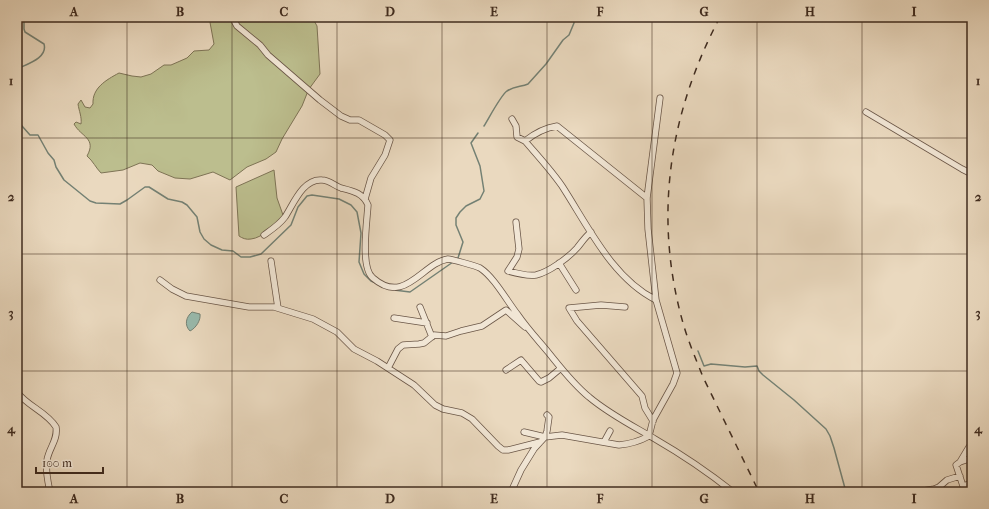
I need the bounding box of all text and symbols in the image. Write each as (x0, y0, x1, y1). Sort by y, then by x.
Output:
text: A (69, 4, 79, 19)
text: B (176, 4, 185, 19)
text: C (280, 4, 289, 19)
text: D (385, 4, 395, 19)
text: E (490, 4, 498, 19)
text: F (596, 4, 604, 19)
text: G (699, 4, 709, 19)
text: H (805, 4, 816, 19)
text: I (911, 4, 917, 19)
text: 1 (9, 73, 14, 88)
text: 1 (976, 73, 981, 88)
text: 2 (8, 189, 15, 204)
text: 2 (975, 189, 982, 204)
text: 3 (8, 305, 14, 321)
text: 3 (975, 305, 981, 321)
text: 4 (6, 421, 16, 437)
text: 4 (973, 421, 983, 437)
scale bar (36, 449, 103, 475)
text: 100 m (42, 456, 72, 470)
text: A (69, 491, 79, 506)
text: B (176, 491, 185, 506)
text: C (280, 491, 289, 506)
text: D (385, 491, 395, 506)
text: E (490, 491, 498, 506)
text: F (596, 491, 604, 506)
text: G (699, 491, 709, 506)
text: H (805, 491, 816, 506)
text: I (911, 491, 917, 506)

